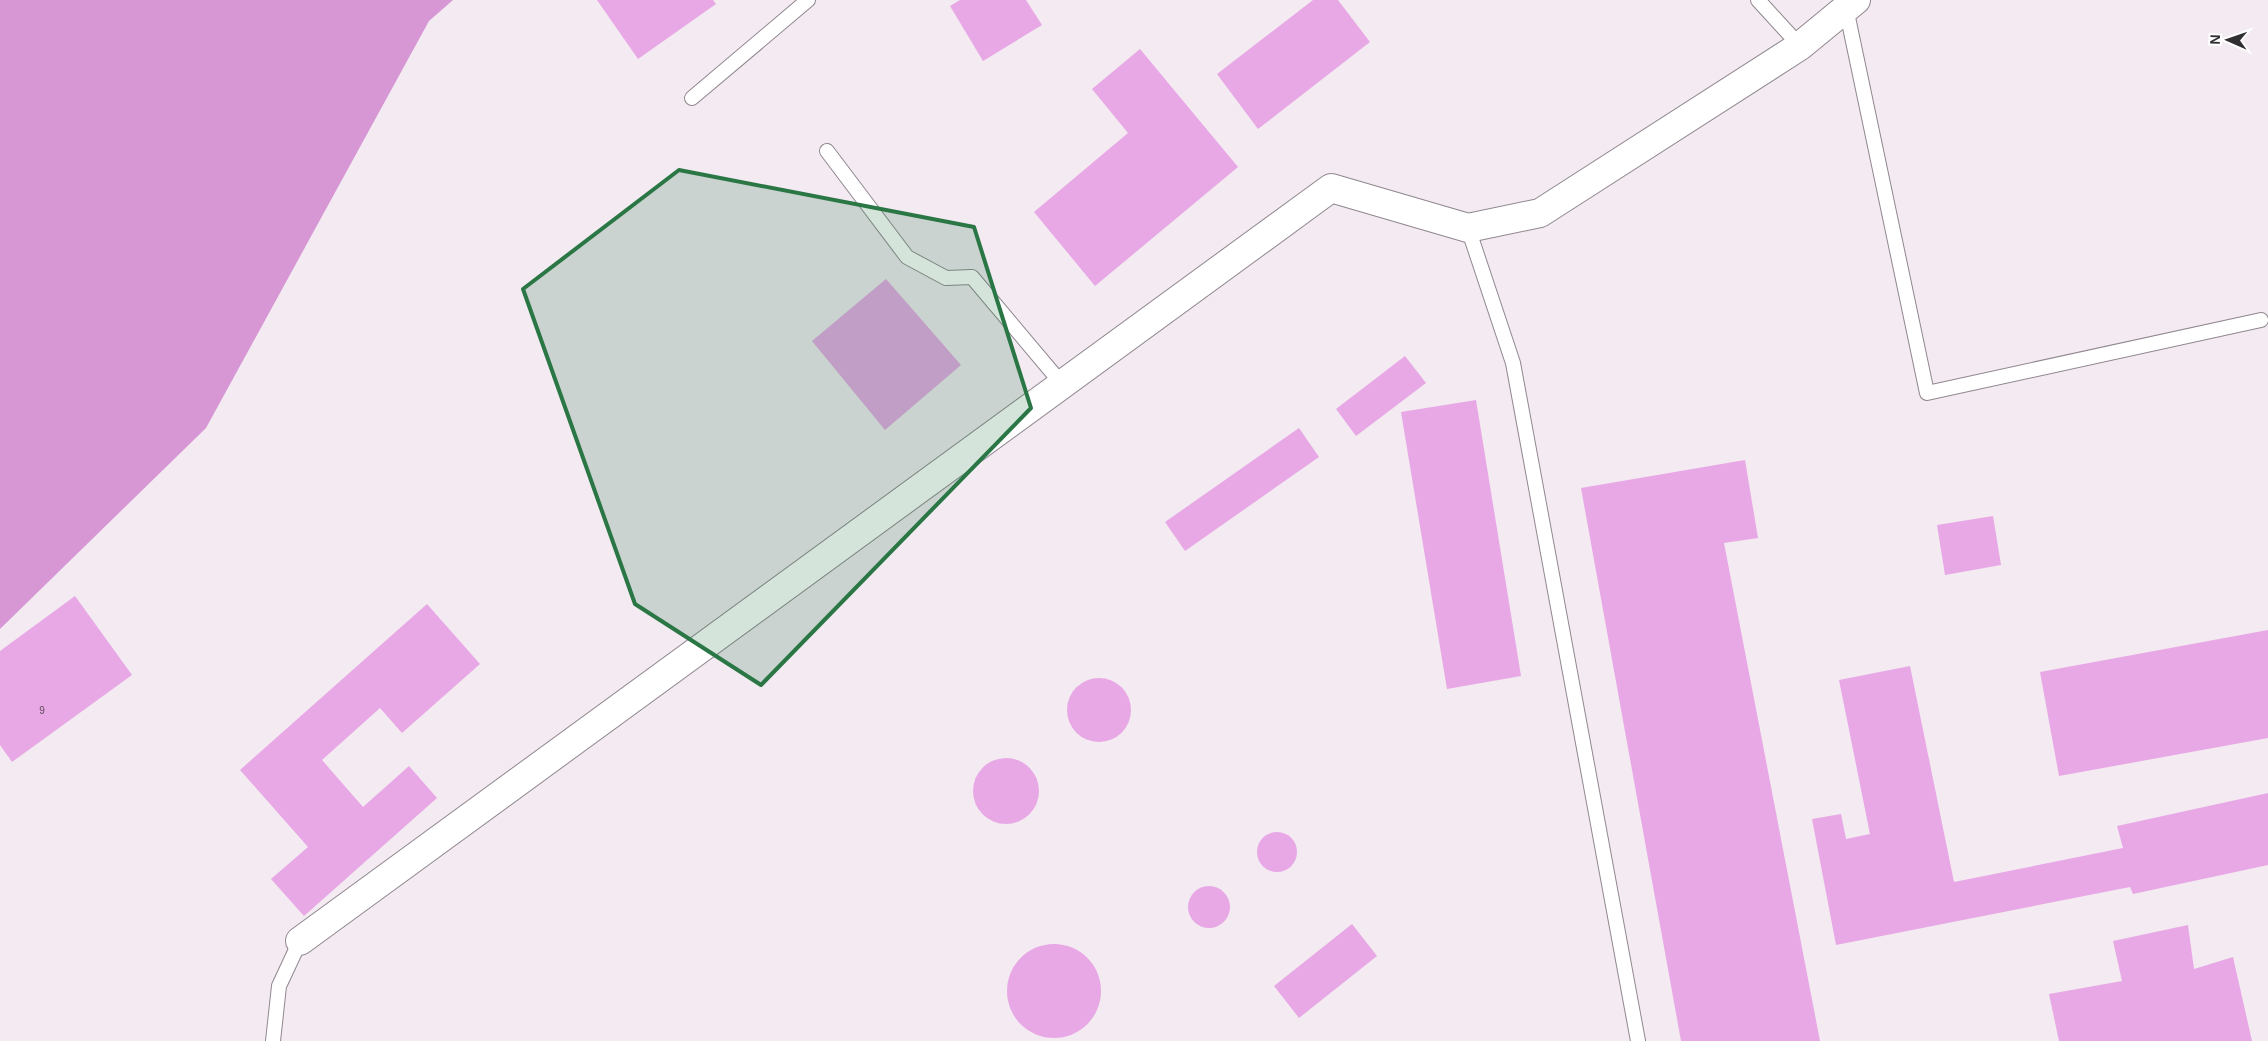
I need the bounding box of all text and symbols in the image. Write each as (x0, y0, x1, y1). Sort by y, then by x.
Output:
north arrow (2203, 15, 2253, 65)
text: N (2207, 34, 2223, 45)
house number: 9 (39, 705, 45, 716)

